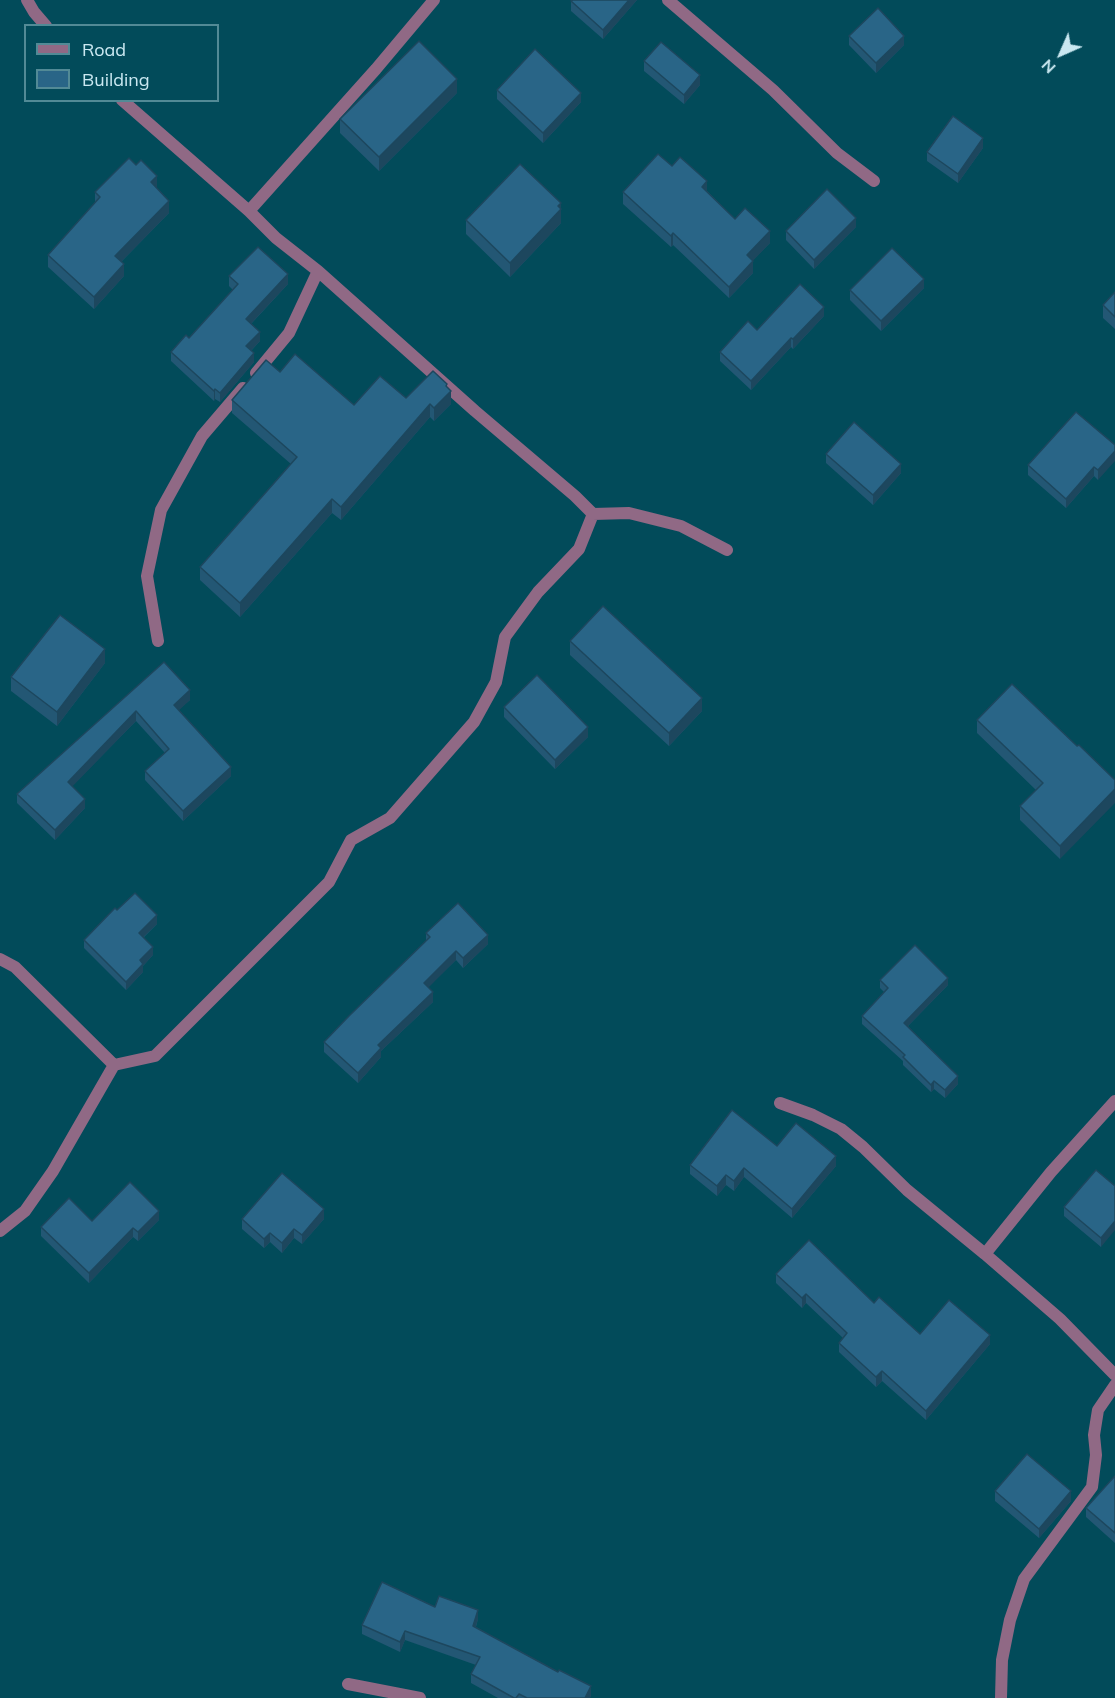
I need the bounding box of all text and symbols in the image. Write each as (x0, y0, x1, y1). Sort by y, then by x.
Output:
legend (24, 24, 219, 102)
north arrow (1031, 24, 1091, 84)
text: Road (82, 38, 126, 61)
text: N (1037, 55, 1060, 78)
text: Building (82, 68, 150, 91)

